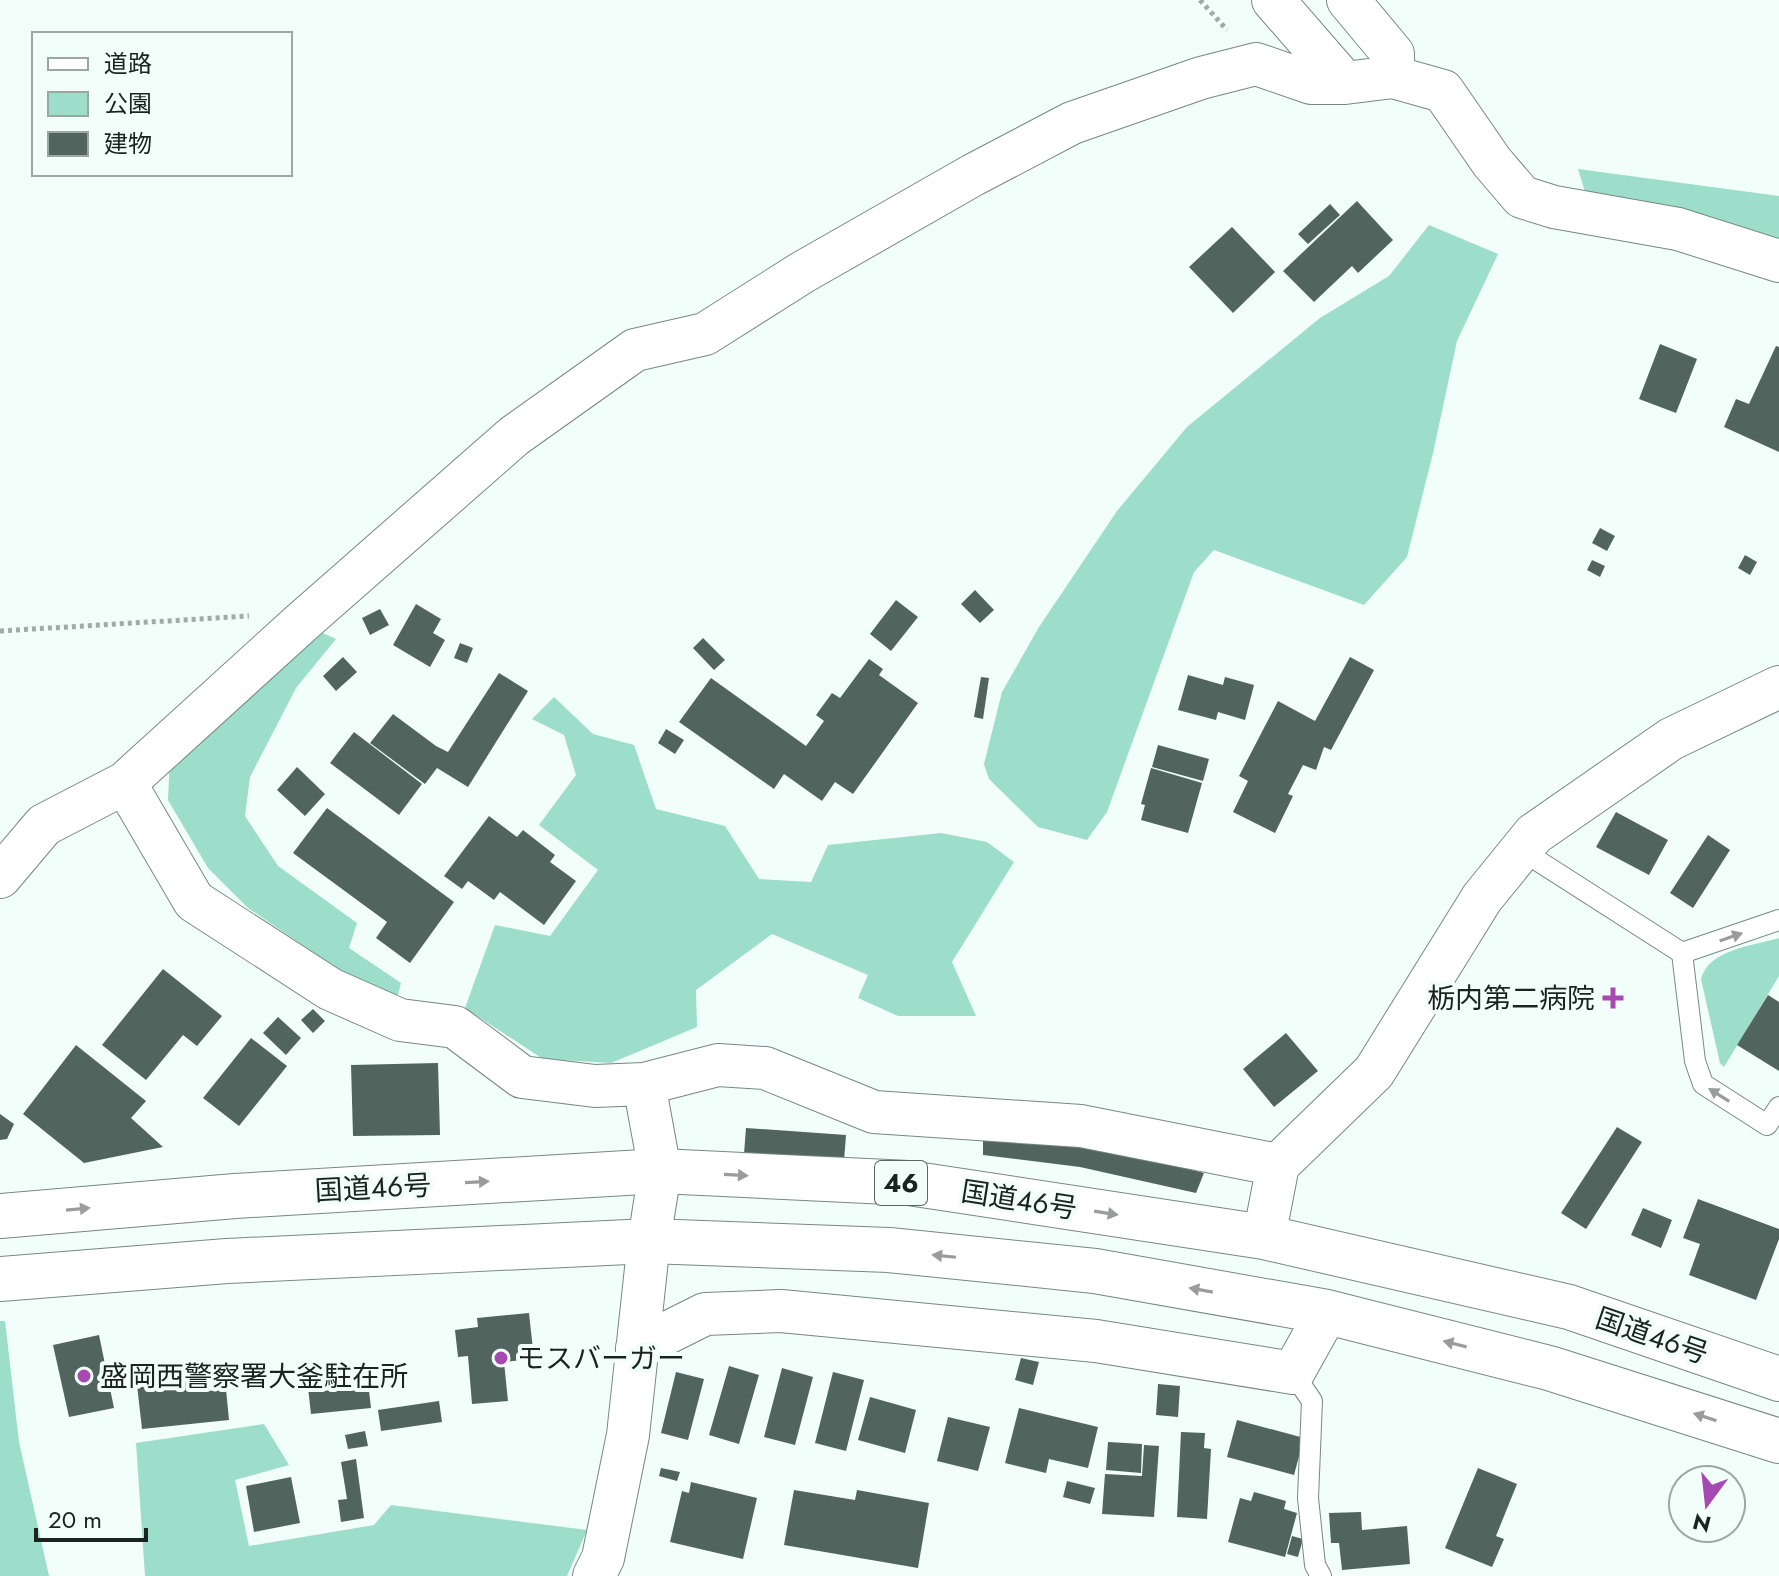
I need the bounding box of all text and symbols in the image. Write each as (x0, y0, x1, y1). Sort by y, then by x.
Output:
legend (32, 32, 292, 176)
text: 道路 (104, 46, 152, 81)
text: 公園 (104, 86, 152, 121)
text: 建物 (104, 126, 152, 161)
one-way arrow (1719, 930, 1743, 942)
place label: 栃内第二病院 (1427, 978, 1595, 1019)
marker: 栃内第二病院 (1602, 987, 1624, 1009)
one-way arrow (1709, 1087, 1730, 1102)
road number: 46 (875, 1161, 927, 1205)
street label: 国道46号 (314, 1164, 432, 1212)
one-way arrow (724, 1168, 749, 1181)
street label: 国道46号 (958, 1171, 1080, 1229)
one-way arrow (465, 1175, 490, 1188)
one-way arrow (66, 1203, 91, 1216)
one-way arrow (1094, 1207, 1119, 1220)
one-way arrow (931, 1249, 956, 1262)
one-way arrow (1188, 1283, 1213, 1295)
street label: 国道46号 (1590, 1298, 1714, 1374)
place label: モスバーガー (517, 1338, 685, 1379)
one-way arrow (1443, 1338, 1468, 1350)
marker: モスバーガー (492, 1349, 510, 1367)
place label: 盛岡西警察署大釜駐在所 (100, 1356, 408, 1397)
marker: 盛岡西警察署大釜駐在所 (75, 1367, 93, 1385)
one-way arrow (1692, 1411, 1716, 1423)
north arrow (1667, 1464, 1747, 1544)
scale bar (36, 1492, 146, 1542)
text: 20 m (48, 1502, 102, 1537)
text: N (1689, 1506, 1714, 1541)

